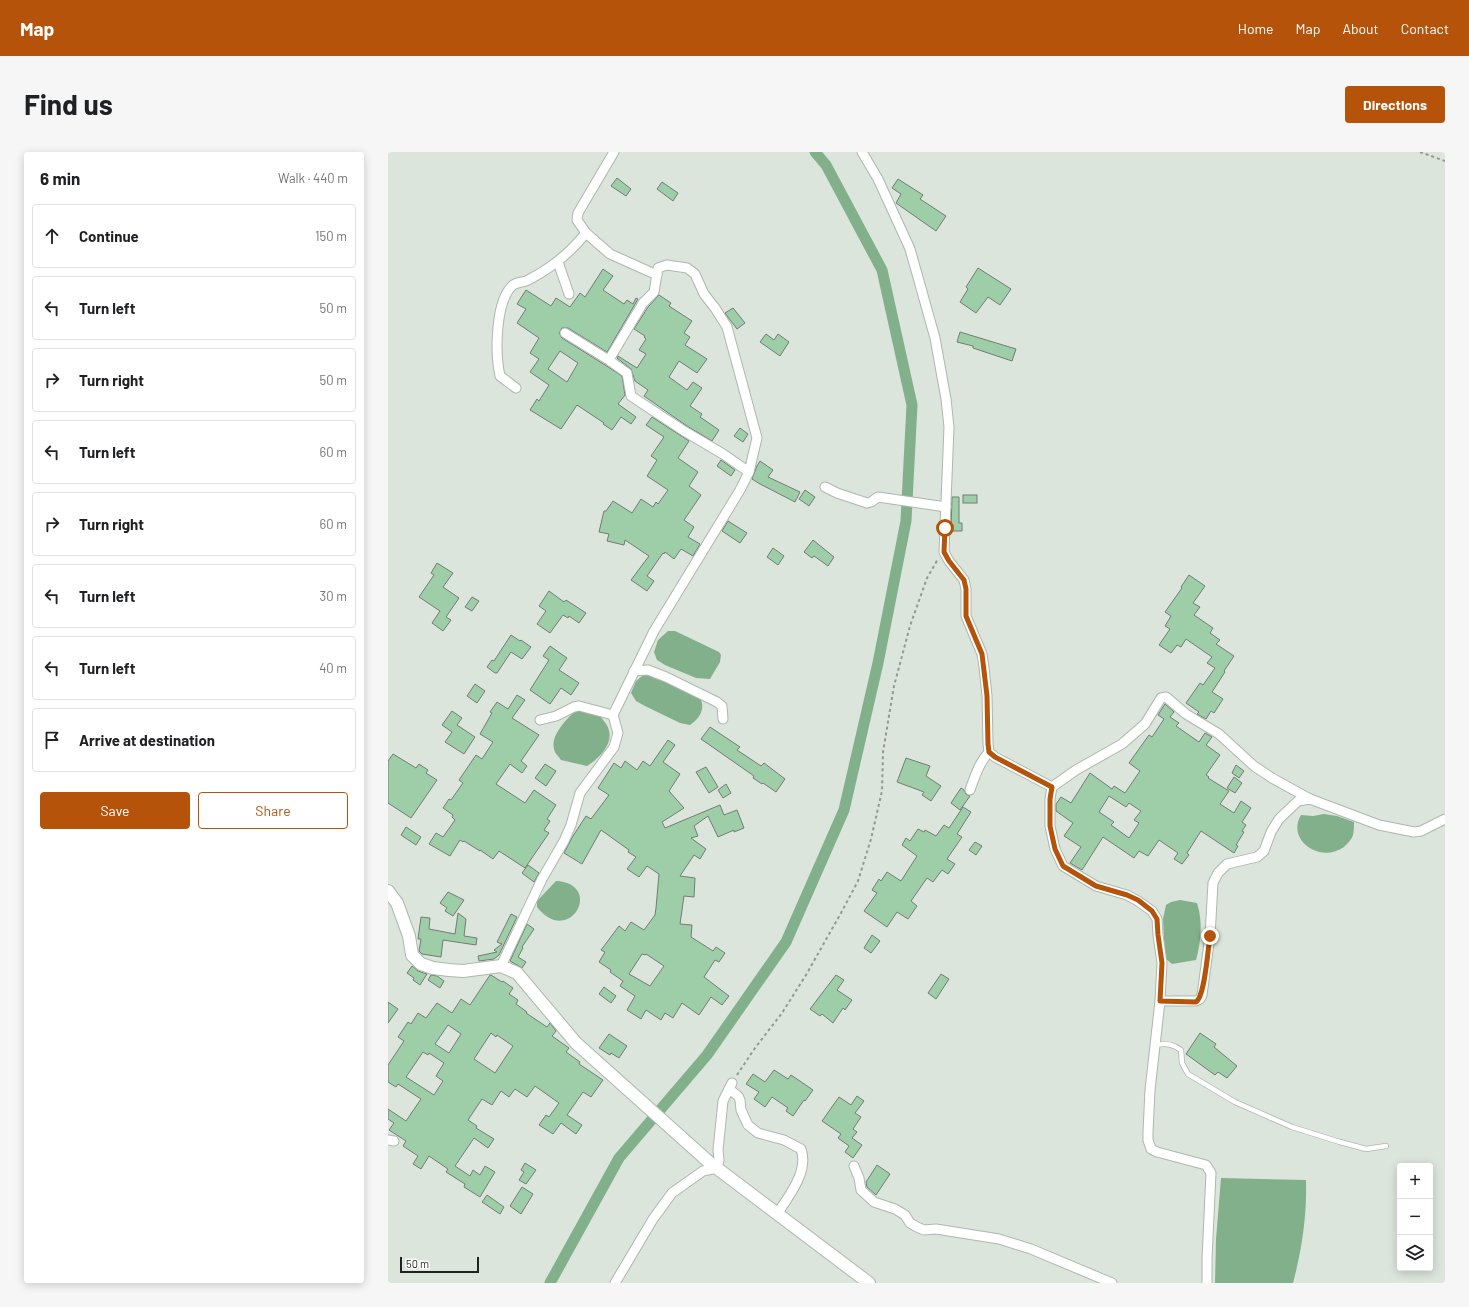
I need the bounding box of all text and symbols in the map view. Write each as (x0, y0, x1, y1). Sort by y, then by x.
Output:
text: Map (20, 17, 54, 40)
text: Home (1238, 20, 1274, 37)
text: Map (1296, 20, 1320, 37)
text: About (1342, 20, 1379, 37)
text: Contact (1401, 20, 1449, 37)
button: Directions (1345, 86, 1445, 123)
text: Find us (24, 87, 113, 121)
text: 6 min (40, 168, 80, 188)
text: Walk · 440 m (278, 170, 348, 186)
icon: ahead (41, 225, 63, 247)
text: Continue (79, 227, 139, 245)
text: 150 m (315, 228, 347, 244)
icon: left (41, 297, 63, 319)
text: Turn left (79, 299, 135, 317)
text: 50 m (320, 300, 347, 316)
icon: right (41, 369, 63, 391)
text: Turn right (79, 371, 144, 389)
text: 50 m (320, 372, 347, 388)
icon: left (41, 441, 63, 463)
text: Turn left (79, 443, 135, 461)
text: 60 m (320, 444, 347, 460)
icon: right (41, 513, 63, 535)
text: Turn right (79, 515, 144, 533)
text: 60 m (320, 516, 347, 532)
route start (936, 519, 954, 537)
icon: left (41, 585, 63, 607)
text: Turn left (79, 587, 135, 605)
text: 30 m (320, 588, 347, 604)
icon: left (41, 657, 63, 679)
text: Turn left (79, 659, 135, 677)
text: 40 m (319, 660, 347, 676)
icon: arrive (41, 729, 63, 751)
text: Arrive at destination (79, 731, 215, 749)
button: Save (40, 792, 190, 829)
button: Share (198, 792, 348, 829)
route end (1201, 927, 1219, 945)
map controls (1397, 1163, 1433, 1271)
button: + (1397, 1163, 1433, 1199)
button: − (1397, 1199, 1433, 1235)
button: layers (1397, 1235, 1433, 1271)
scale bar (400, 1255, 479, 1274)
text: 50 m (406, 1257, 429, 1270)

